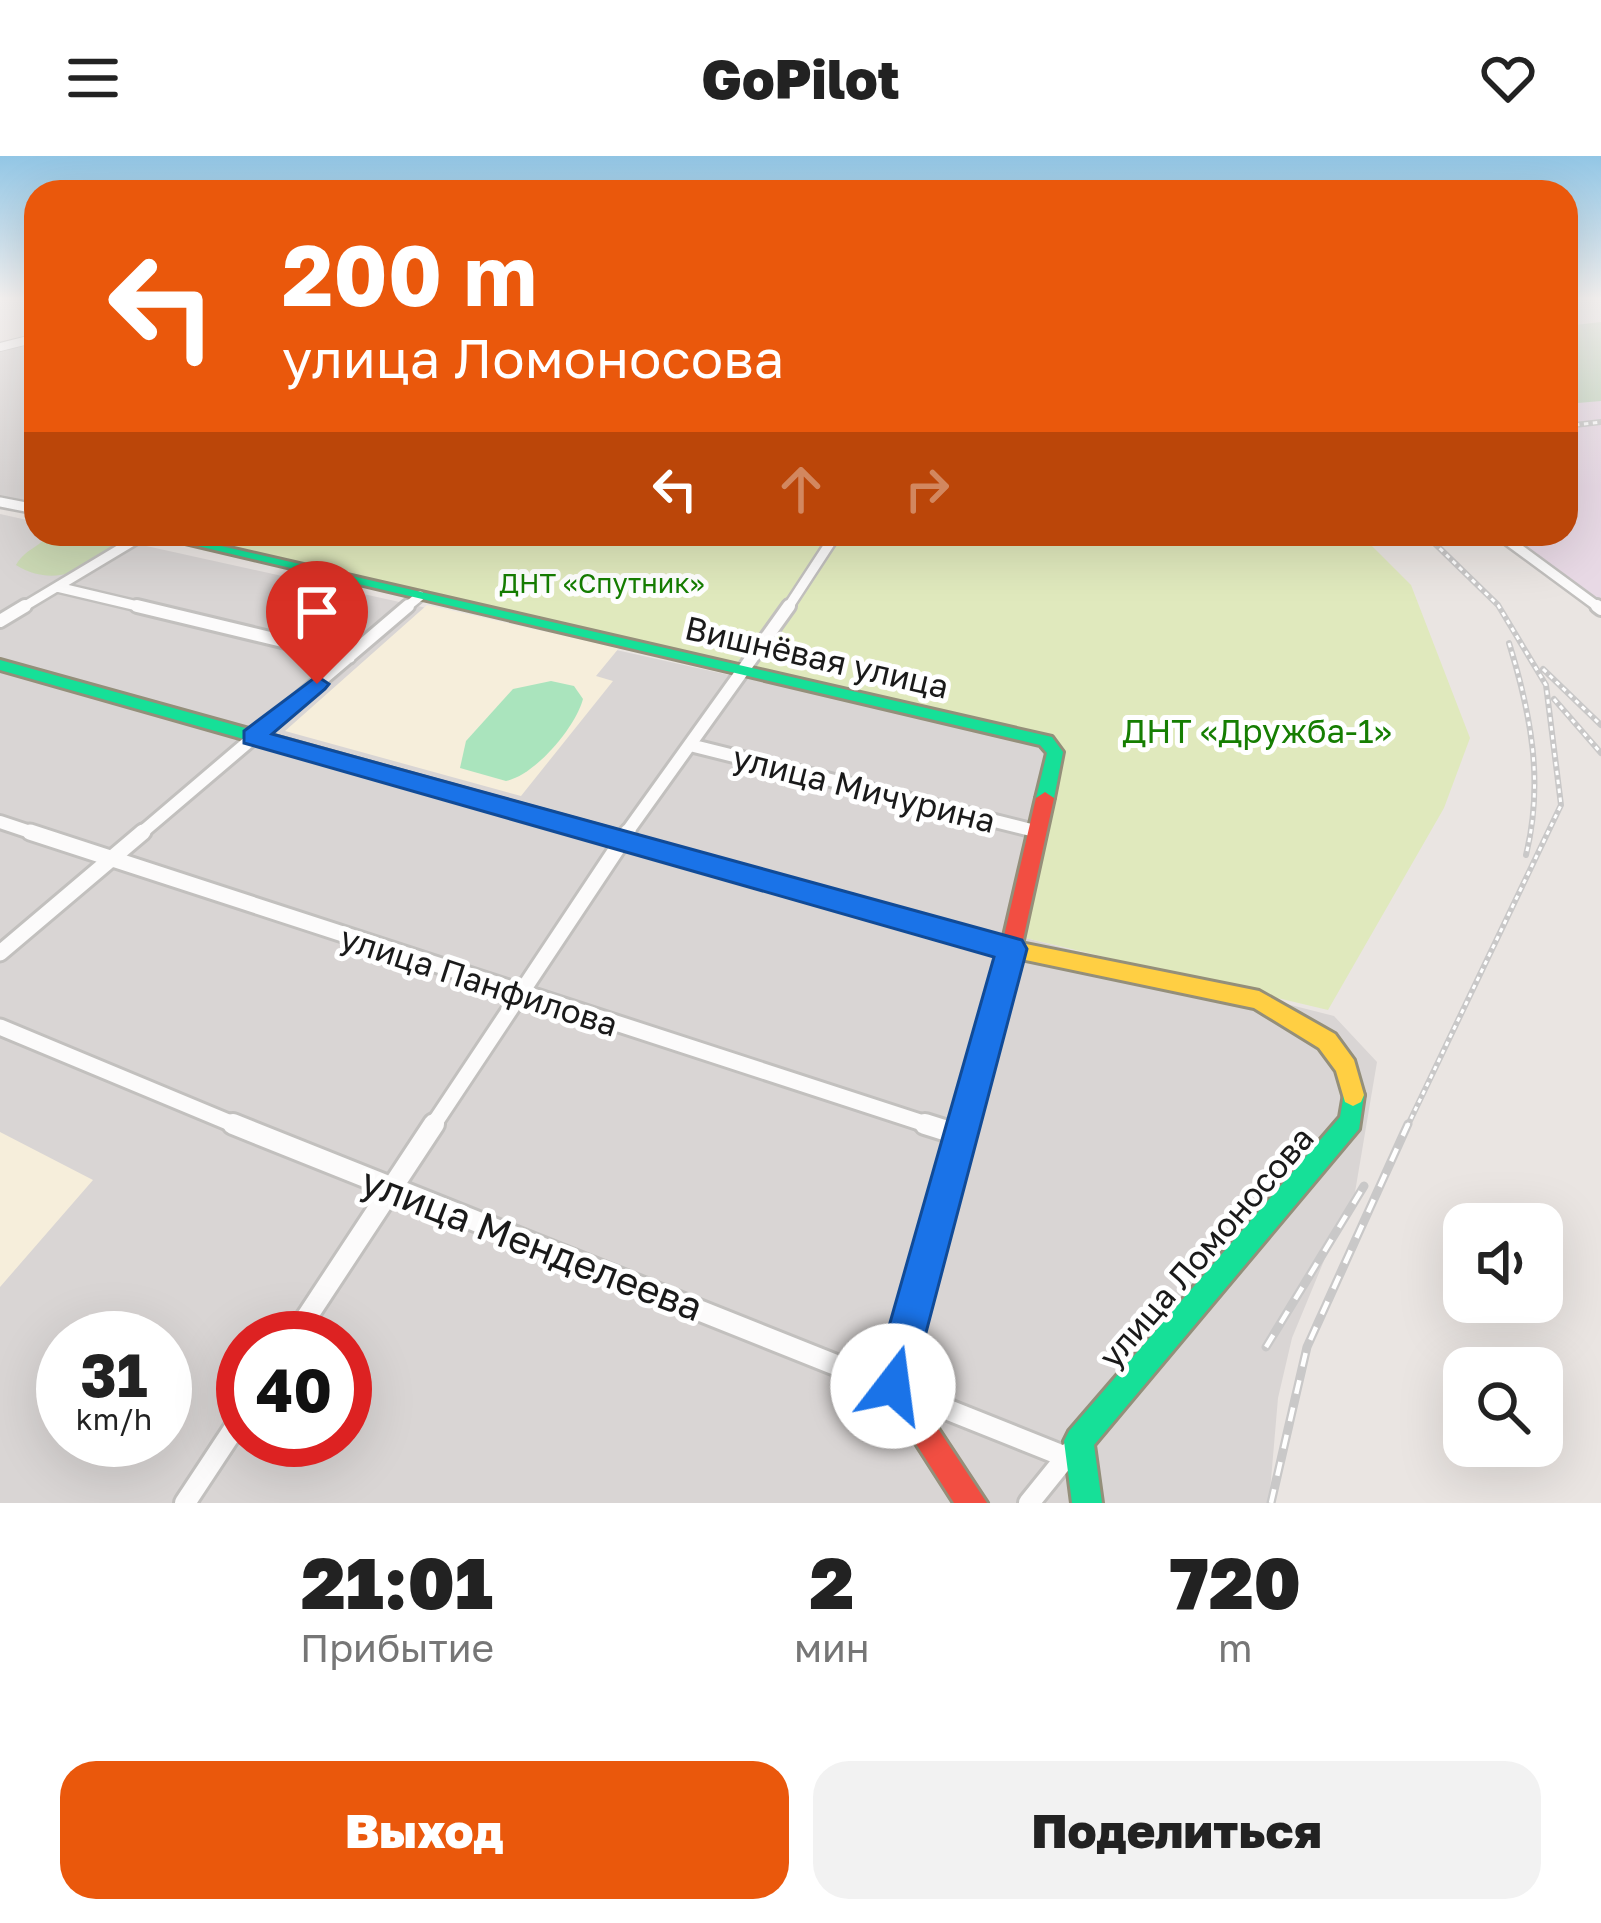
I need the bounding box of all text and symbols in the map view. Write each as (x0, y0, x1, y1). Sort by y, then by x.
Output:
icon: menu (60, 45, 126, 111)
icon: heart (1475, 45, 1541, 111)
text: GoPilot (701, 46, 900, 111)
text: 200 m (282, 224, 537, 324)
icon: left (84, 228, 240, 384)
text: улица Ломоносова (282, 325, 784, 390)
icon: left (642, 456, 708, 522)
icon: ahead (768, 456, 834, 522)
icon: right (894, 456, 960, 522)
pin (266, 561, 368, 684)
park label: ДНТ «Спутник» (499, 567, 705, 599)
icon: arrive (284, 579, 350, 645)
street label: Вишнёвая улица (682, 607, 953, 706)
park label: ДНТ «Дружба-1» (1122, 711, 1392, 750)
street label: улица Мичурина (729, 737, 1000, 840)
street label: улица Панфилова (336, 917, 623, 1044)
street label: улица Ломоносова (1090, 1118, 1321, 1375)
street label: улица Менделеева (355, 1157, 710, 1330)
map controls (1443, 1203, 1563, 1467)
button: sound (1443, 1203, 1563, 1323)
speed limit sign: 40 (216, 1311, 372, 1467)
position arrow (830, 1323, 956, 1449)
text: 31 (80, 1338, 148, 1410)
button: search (1443, 1347, 1563, 1467)
text: km/h (76, 1401, 152, 1437)
text: 21:01 (301, 1538, 493, 1625)
text: 2 (810, 1538, 854, 1625)
text: 720 (1170, 1538, 1301, 1625)
text: Прибытие (300, 1624, 494, 1671)
text: мин (794, 1624, 870, 1671)
text: m (1218, 1624, 1253, 1671)
button: Выход (60, 1761, 789, 1899)
button: Поделиться (813, 1761, 1541, 1899)

